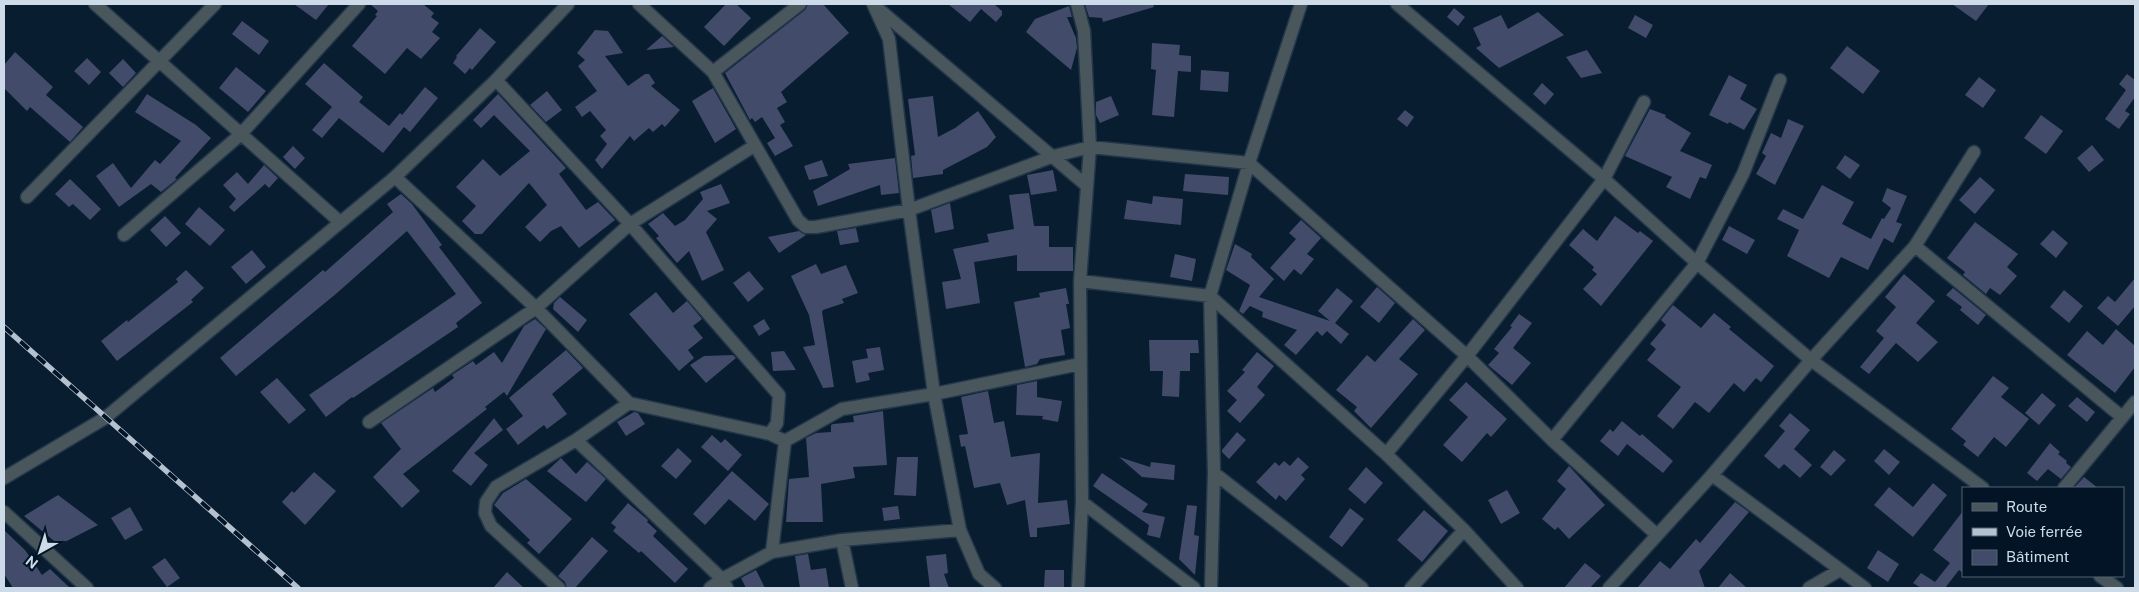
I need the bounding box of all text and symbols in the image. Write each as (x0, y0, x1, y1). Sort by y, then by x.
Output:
legend (1962, 487, 2124, 577)
text: Route (2006, 498, 2047, 515)
text: Voie ferrée (2006, 523, 2083, 540)
north arrow (15, 527, 65, 577)
text: Bâtiment (2006, 548, 2069, 565)
text: N (23, 552, 41, 572)

